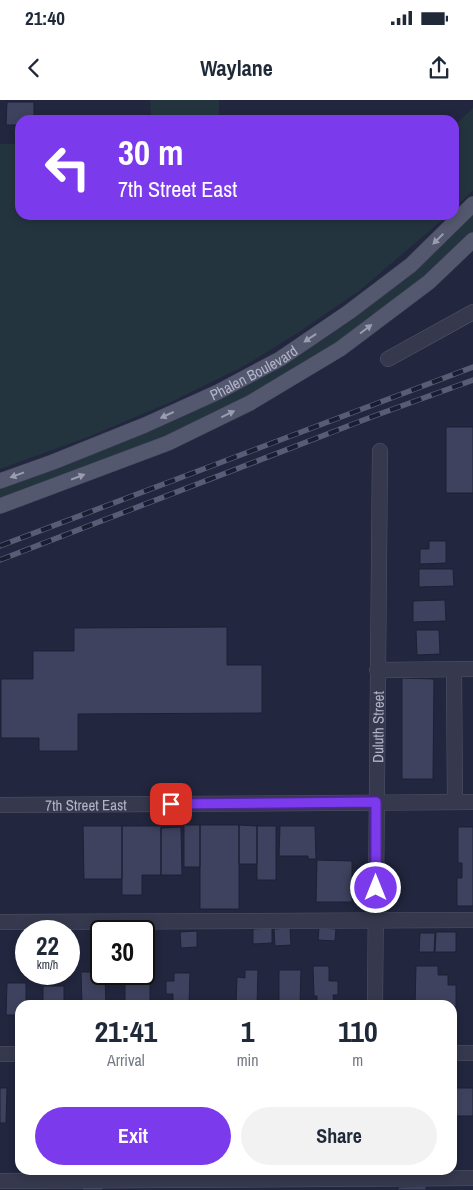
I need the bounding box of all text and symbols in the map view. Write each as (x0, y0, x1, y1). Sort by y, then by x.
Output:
text: 21:40 (25, 5, 65, 31)
text: Waylane (200, 53, 273, 83)
icon: back (20, 54, 48, 82)
icon: share (425, 54, 453, 82)
text: 30 m (118, 129, 183, 176)
icon: left (35, 135, 100, 200)
text: 7th Street East (118, 174, 237, 204)
one-way arrow (433, 233, 445, 245)
one-way arrow (359, 324, 373, 334)
one-way arrow (304, 333, 317, 343)
street label: Phalen Boulevard (206, 340, 301, 405)
one-way arrow (221, 410, 235, 418)
one-way arrow (160, 411, 174, 419)
one-way arrow (9, 472, 24, 479)
one-way arrow (71, 473, 86, 480)
street label: Duluth Street (367, 690, 388, 763)
pin (150, 783, 192, 825)
icon: arrive (157, 790, 185, 818)
street label: 7th Street East (45, 794, 127, 815)
position arrow (349, 861, 401, 913)
speed limit sign: 30 (90, 920, 155, 985)
text: 22 (36, 929, 59, 963)
text: km/h (37, 957, 58, 973)
text: 21:41 (94, 1011, 157, 1051)
text: 1 (241, 1011, 254, 1051)
text: 110 (338, 1011, 378, 1051)
text: Arrival (107, 1049, 145, 1071)
text: min (237, 1049, 259, 1071)
text: m (352, 1049, 363, 1071)
button: Exit (35, 1107, 231, 1165)
button: Share (241, 1107, 437, 1165)

